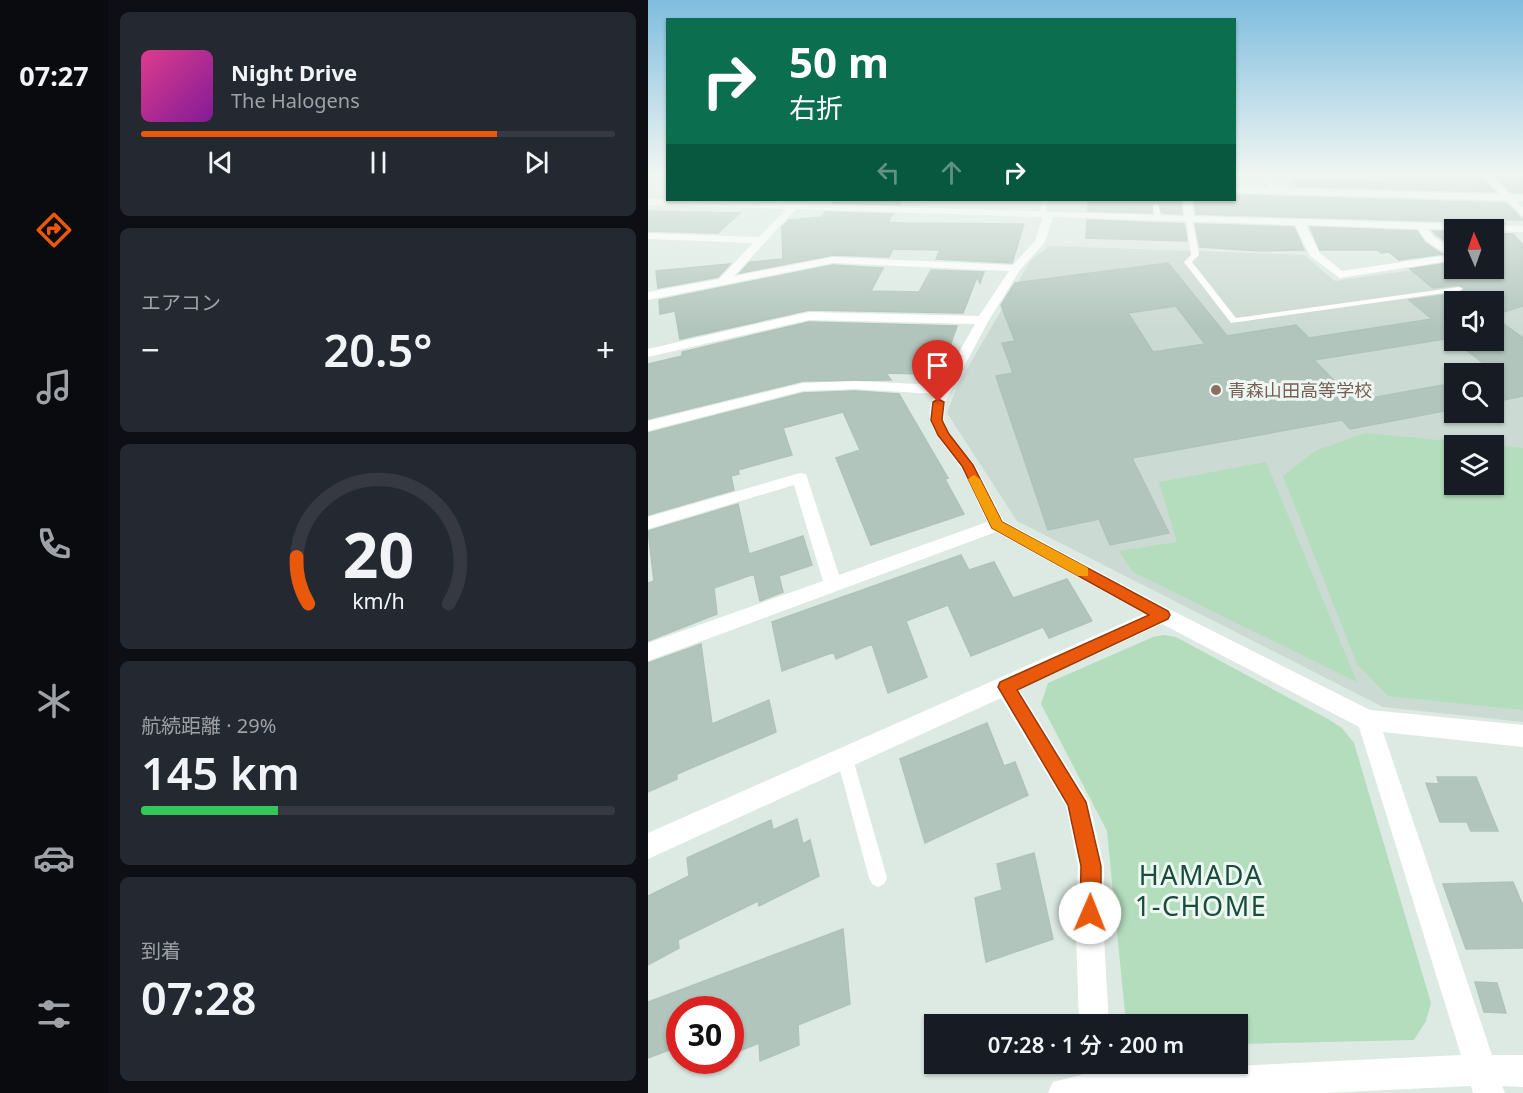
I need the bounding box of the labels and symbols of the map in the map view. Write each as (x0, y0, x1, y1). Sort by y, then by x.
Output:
north arrow (1444, 219, 1504, 279)
pin (912, 340, 963, 402)
place label: 青森山田高等学校 (1228, 378, 1372, 402)
marker: 青森山田高等学校 (1209, 383, 1223, 397)
district label: HAMADA 1-CHOME (1135, 856, 1267, 924)
position arrow (1058, 881, 1122, 945)
speed limit sign: 30 (666, 996, 744, 1074)

